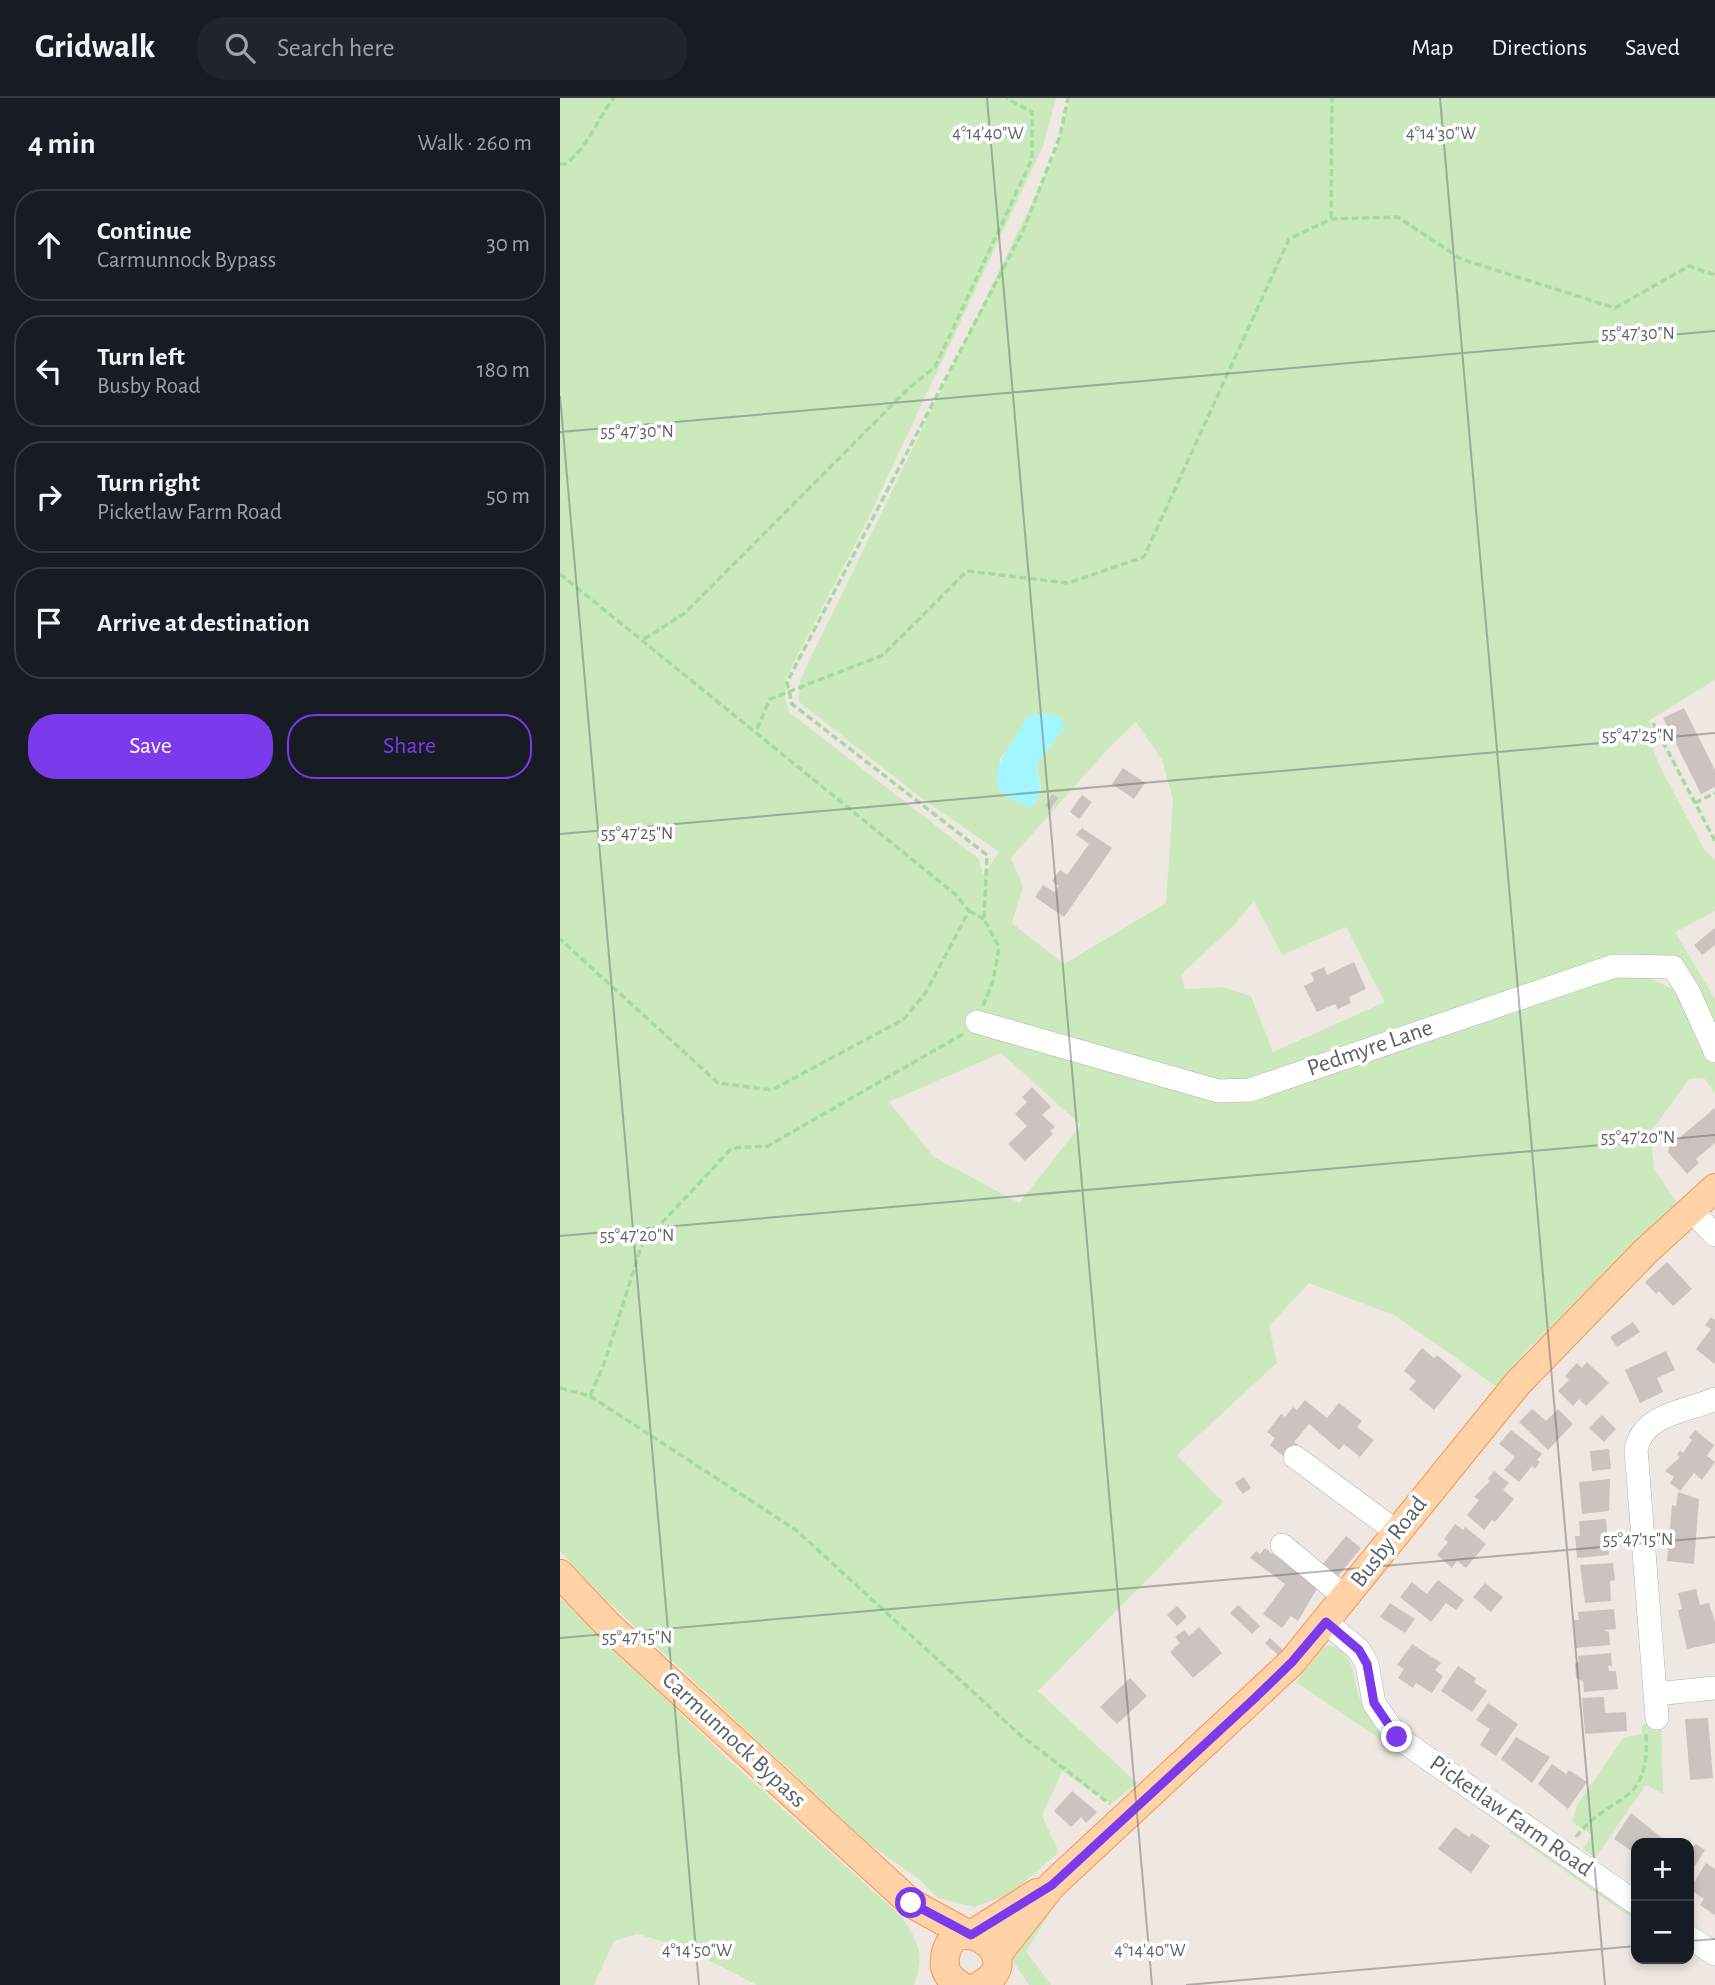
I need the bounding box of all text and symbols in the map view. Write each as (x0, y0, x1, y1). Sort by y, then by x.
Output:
search box (197, 17, 687, 80)
icon: search (221, 29, 259, 67)
text: Gridwalk (35, 31, 155, 64)
text: Search here (277, 35, 395, 61)
text: Map (1411, 36, 1453, 60)
text: Directions (1491, 36, 1587, 60)
text: Saved (1625, 36, 1680, 60)
text: 4°14'40"W (952, 125, 1024, 143)
text: 4°14'30"W (1406, 125, 1476, 143)
text: 4 min (28, 129, 96, 159)
text: Walk · 260 m (417, 132, 532, 155)
text: Continue (97, 218, 192, 244)
icon: ahead (30, 226, 68, 264)
text: 30 m (486, 233, 530, 256)
text: Carmunnock Bypass (97, 249, 276, 272)
text: 55°47'30"N (1601, 325, 1675, 343)
text: Turn left (97, 344, 185, 370)
icon: left (30, 352, 68, 390)
text: 180 m (477, 359, 530, 382)
text: Busby Road (97, 375, 200, 398)
text: 55°47'30"N (600, 423, 674, 441)
text: Turn right (97, 470, 200, 496)
icon: right (30, 478, 68, 516)
text: 50 m (486, 485, 530, 508)
text: Picketlaw Farm Road (97, 501, 282, 524)
icon: arrive (30, 604, 68, 642)
text: Arrive at destination (97, 610, 310, 636)
button: Save (28, 714, 273, 779)
button: Share (287, 714, 532, 779)
text: 55°47'25"N (1602, 727, 1674, 745)
text: 55°47'25"N (601, 825, 673, 843)
street label: Pedmyre Lane (1304, 1015, 1436, 1081)
text: 55°47'20"N (1601, 1129, 1675, 1147)
text: 55°47'20"N (600, 1227, 674, 1245)
street label: Busby Road (1346, 1492, 1432, 1592)
text: 55°47'15"N (1603, 1531, 1673, 1549)
text: 55°47'15"N (602, 1629, 672, 1647)
street label: Carmunnock Bypass (657, 1667, 811, 1813)
route end (1381, 1721, 1412, 1752)
street label: Picketlaw Farm Road (1425, 1751, 1597, 1881)
map controls (1631, 1838, 1694, 1964)
button: + (1631, 1838, 1694, 1901)
route start (895, 1887, 926, 1918)
button: − (1631, 1901, 1694, 1964)
text: 4°14'50"W (662, 1942, 732, 1960)
text: 4°14'40"W (1114, 1942, 1186, 1960)

